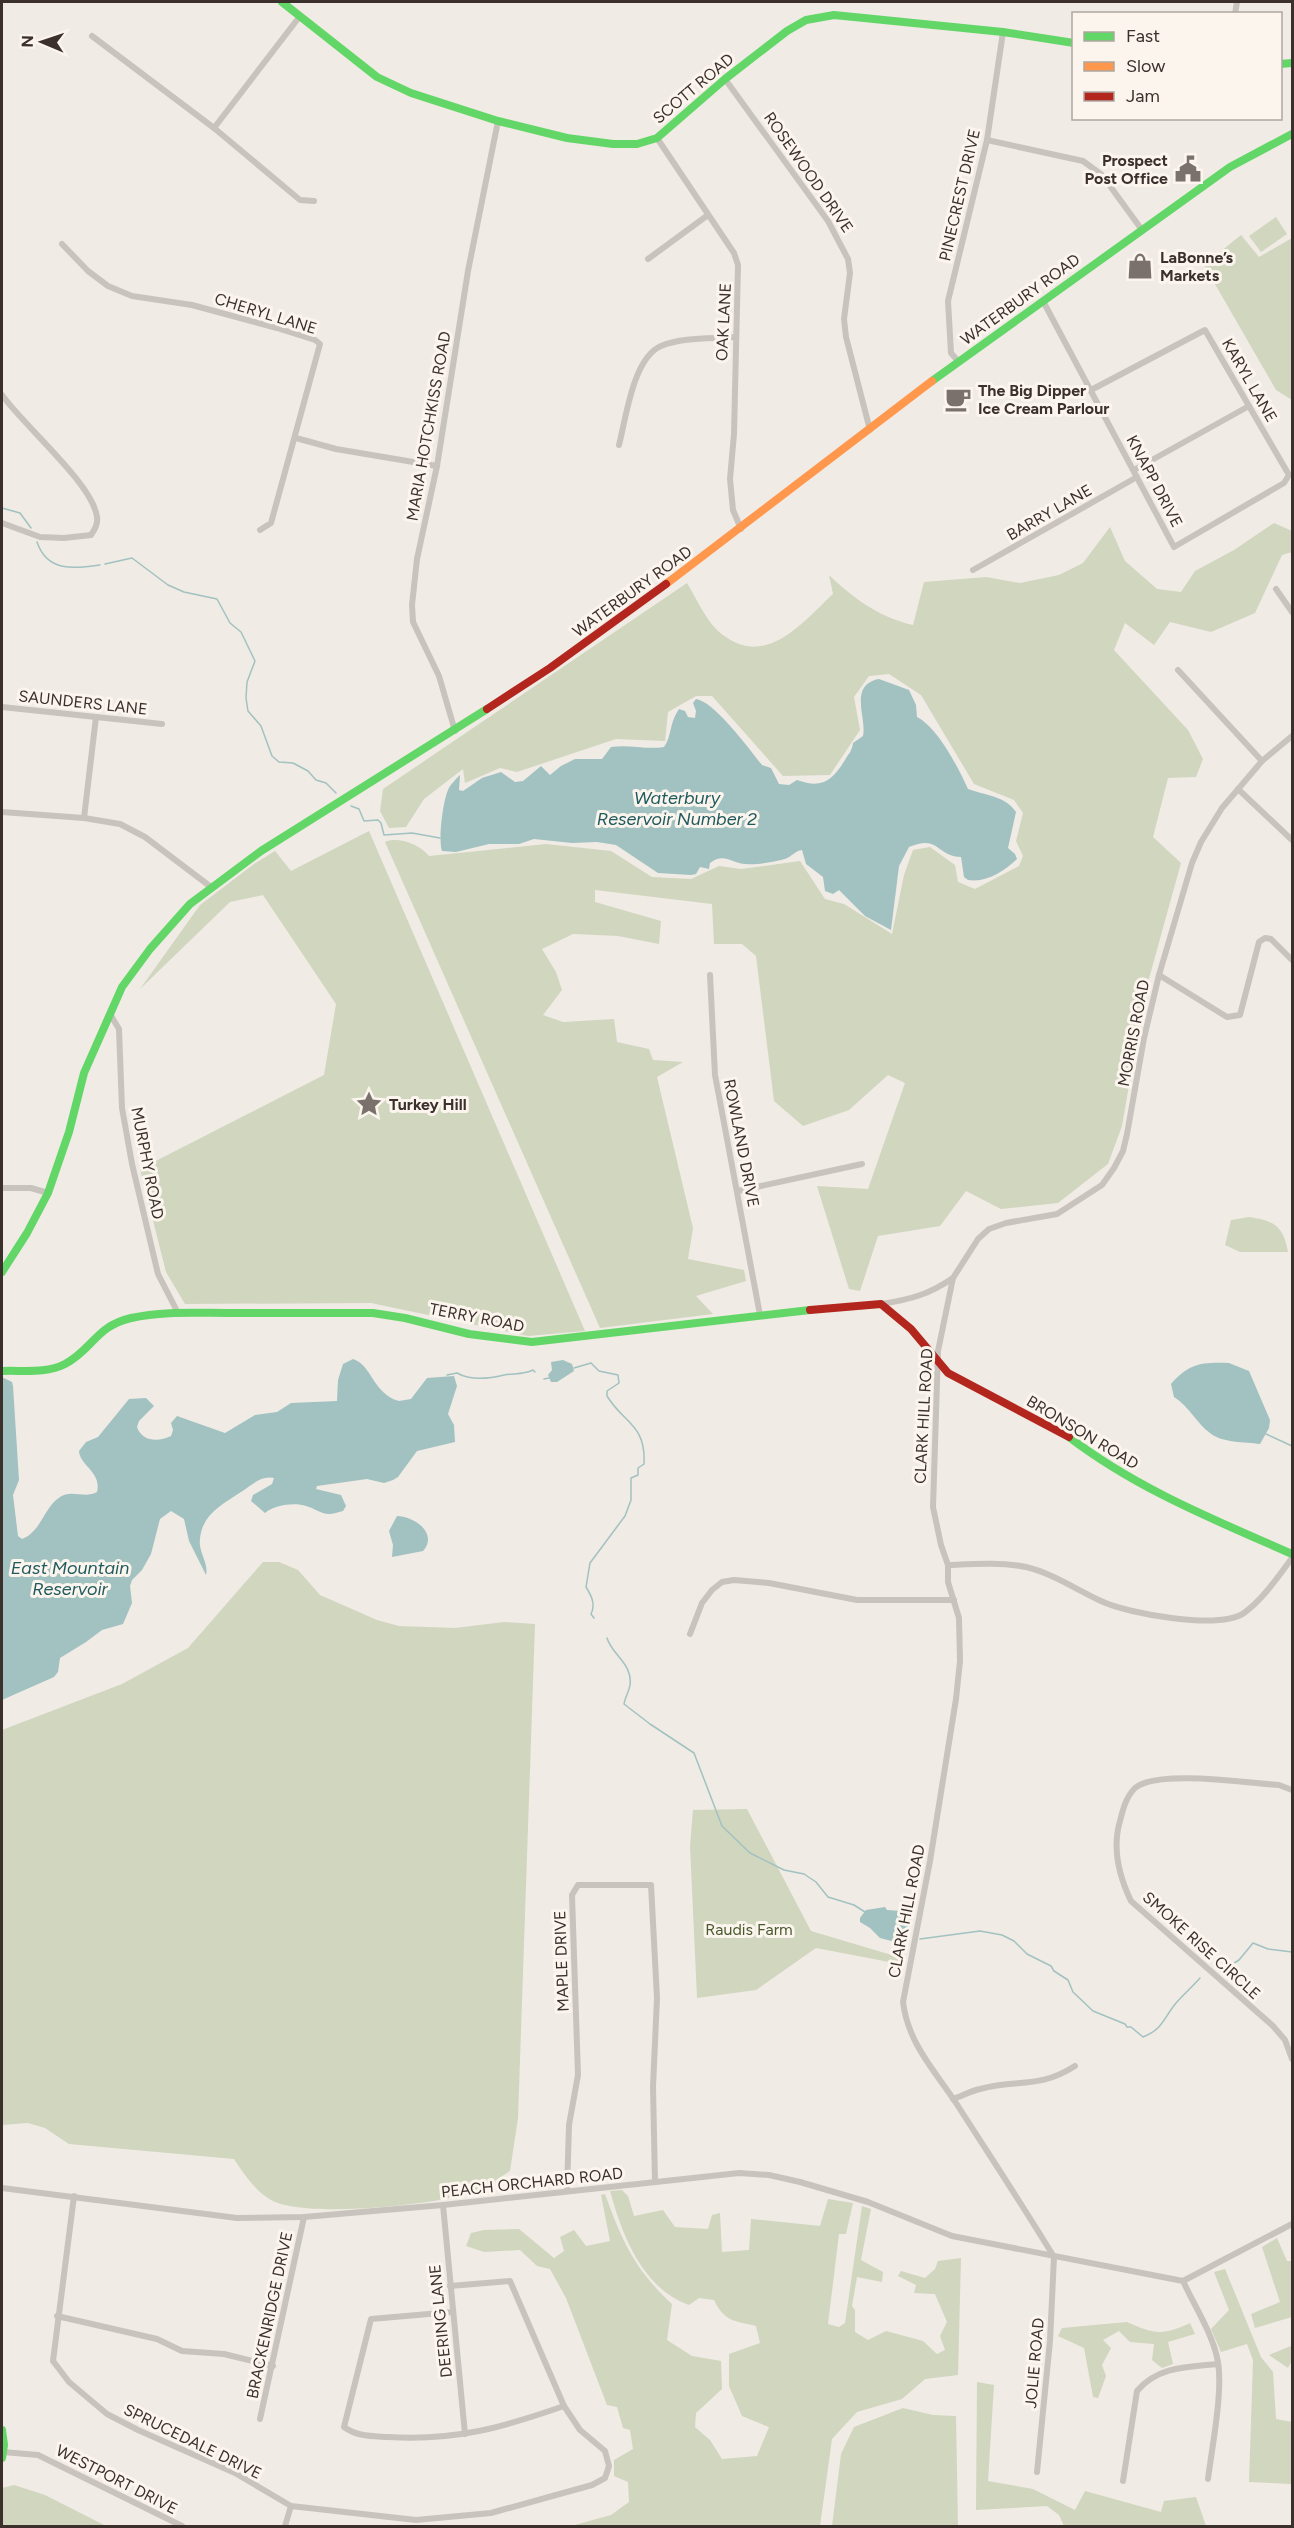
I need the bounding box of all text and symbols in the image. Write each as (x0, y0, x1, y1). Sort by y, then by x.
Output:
north arrow (12, 12, 72, 72)
legend (1072, 12, 1282, 120)
text: Fast (1126, 25, 1160, 47)
text: N (18, 35, 37, 48)
street label: SCOTT ROAD (649, 49, 738, 128)
text: Slow (1126, 55, 1165, 77)
text: Jam (1126, 85, 1160, 107)
street label: ROSEWOOD DRIVE (760, 108, 857, 236)
street label: PINECREST DRIVE (935, 127, 984, 263)
place label: Prospect Post Office (1085, 151, 1168, 188)
public building icon: Prospect Post Office (1173, 154, 1203, 184)
place label: LaBonne’s Markets (1160, 248, 1233, 285)
street label: WATERBURY ROAD (957, 250, 1084, 349)
shop icon: LaBonne’s Markets (1125, 251, 1155, 281)
street label: OAK LANE (712, 283, 735, 361)
street label: CHERYL LANE (212, 289, 319, 338)
street label: MARIA HOTCHKISS ROAD (402, 330, 455, 522)
street label: KARYL LANE (1218, 335, 1281, 426)
place label: The Big Dipper Ice Cream Parlour (978, 381, 1109, 418)
cafe icon: The Big Dipper Ice Cream Parlour (943, 384, 973, 414)
street label: KNAPP DRIVE (1122, 432, 1187, 530)
street label: BARRY LANE (1003, 480, 1095, 544)
street label: WATERBURY ROAD (569, 542, 696, 641)
street label: SAUNDERS LANE (17, 686, 148, 719)
water label: Waterbury Reservoir Number 2 (597, 787, 757, 830)
street label: MORRIS ROAD (1114, 978, 1153, 1088)
street label: ROWLAND DRIVE (720, 1077, 763, 1209)
place icon: Turkey Hill (354, 1089, 384, 1119)
place label: Turkey Hill (389, 1095, 467, 1114)
street label: MURPHY ROAD (127, 1105, 168, 1221)
street label: TERRY ROAD (428, 1299, 526, 1336)
street label: CLARK HILL ROAD (910, 1348, 937, 1484)
street label: BRONSON ROAD (1023, 1391, 1142, 1473)
water label: East Mountain Reservoir (11, 1557, 129, 1600)
street label: CLARK HILL ROAD (884, 1843, 929, 1979)
street label: SMOKE RISE CIRCLE (1139, 1888, 1264, 2003)
street label: MAPLE DRIVE (550, 1910, 573, 2012)
park label: Raudis Farm (705, 1920, 793, 1939)
street label: PEACH ORCHARD ROAD (440, 2163, 624, 2201)
street label: BRACKENRIDGE DRIVE (242, 2230, 296, 2400)
street label: DEERING LANE (425, 2263, 456, 2379)
street label: JOLIE ROAD (1021, 2317, 1048, 2409)
street label: SPRUCEDALE DRIVE (121, 2400, 265, 2483)
street label: WESTPORT DRIVE (53, 2441, 181, 2518)

